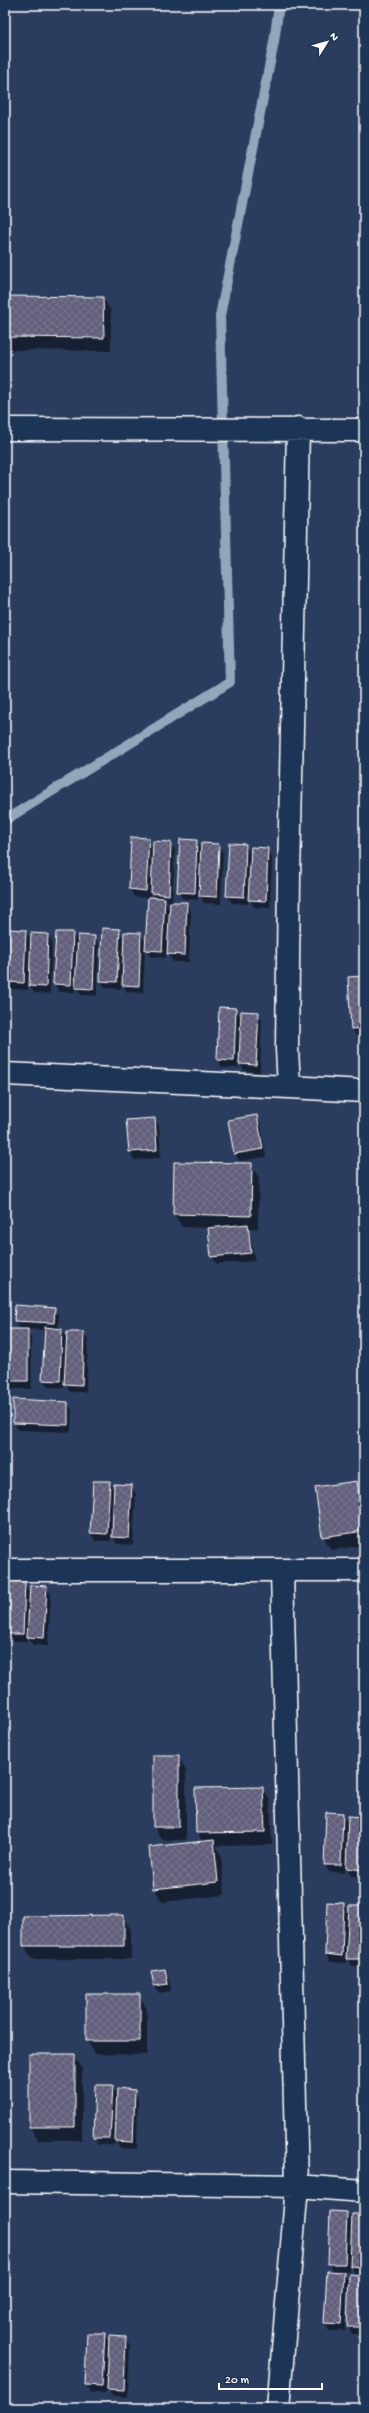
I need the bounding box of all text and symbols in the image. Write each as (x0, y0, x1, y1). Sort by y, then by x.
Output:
north arrow (307, 22, 347, 62)
text: N (326, 31, 340, 44)
scale bar (219, 2365, 322, 2391)
text: 20 m (225, 2374, 250, 2388)

